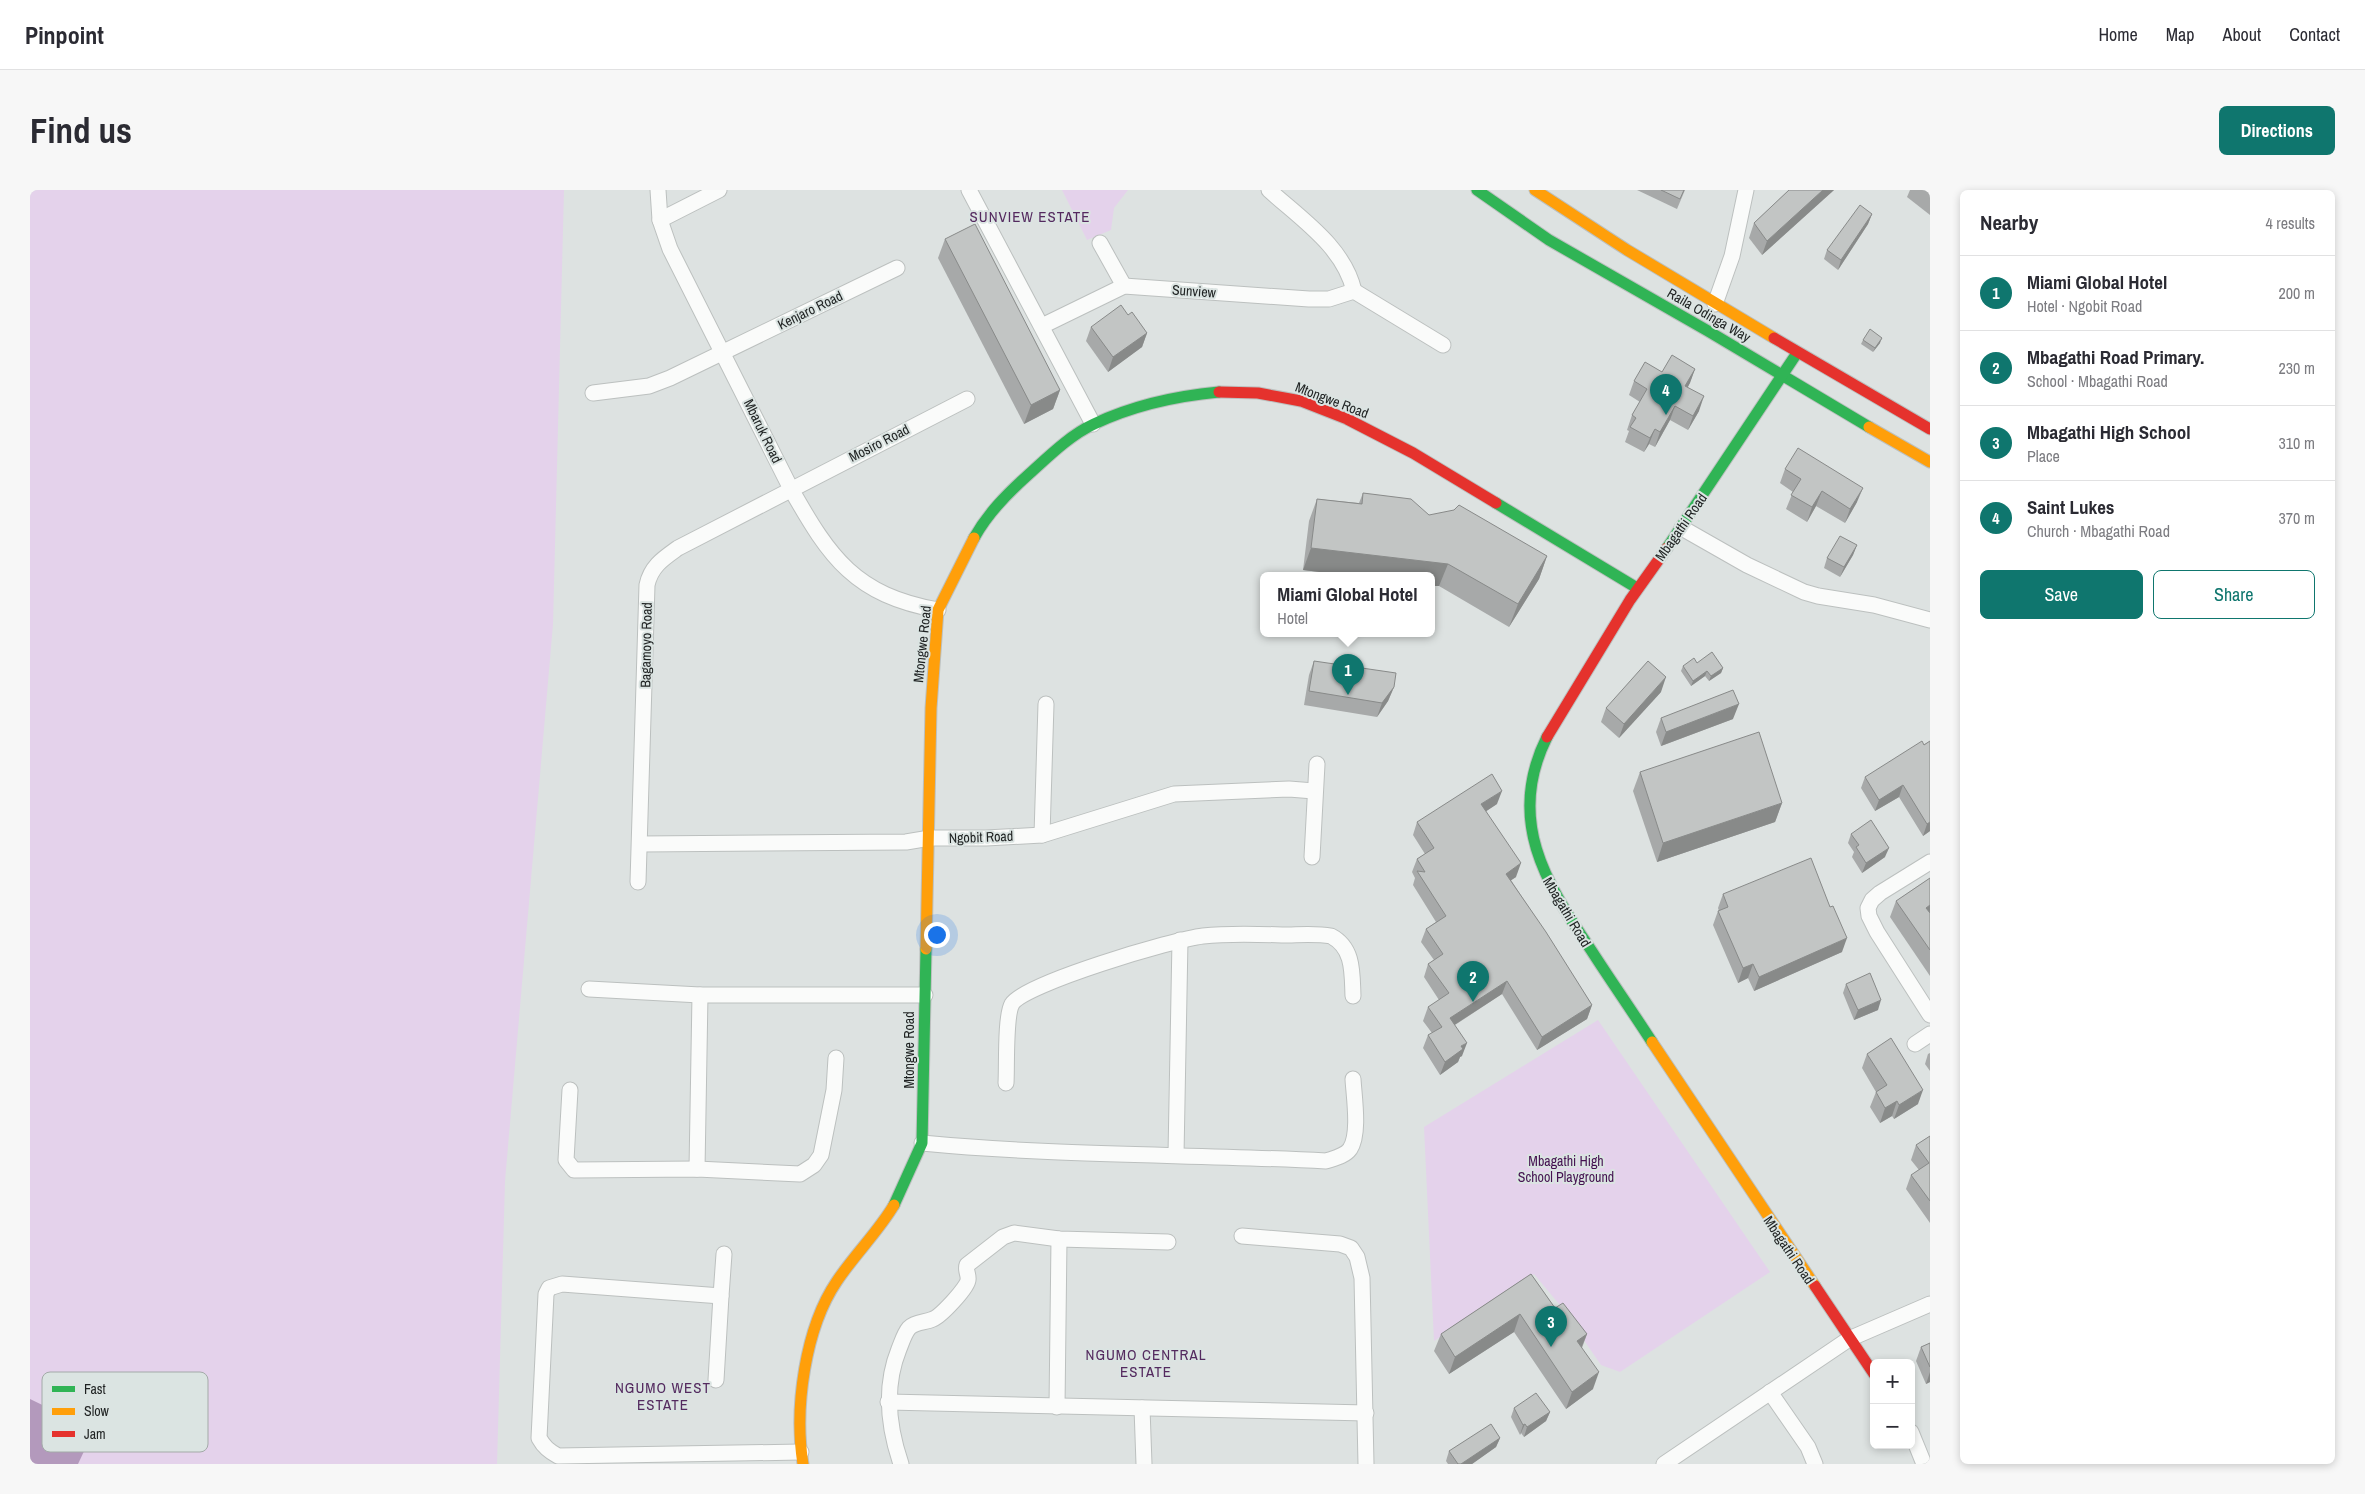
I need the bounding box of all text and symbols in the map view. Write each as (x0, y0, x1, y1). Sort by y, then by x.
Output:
text: Pinpoint (25, 19, 104, 51)
text: Home (2098, 22, 2138, 47)
text: Map (2166, 22, 2195, 47)
text: About (2223, 22, 2261, 47)
text: Contact (2289, 22, 2340, 47)
button: Directions (2219, 106, 2335, 155)
text: Find us (30, 107, 132, 154)
district label: SUNVIEW ESTATE (970, 206, 1090, 227)
text: Nearby (1980, 208, 2038, 237)
text: 4 results (2265, 212, 2315, 234)
text: Miami Global Hotel (2027, 269, 2167, 295)
street label: Sunview (1171, 280, 1217, 302)
text: 1 (1992, 282, 2000, 304)
text: 200 m (2279, 282, 2315, 304)
street label: Raila Odinga Way (1664, 284, 1754, 346)
street label: Kenjaro Road (775, 287, 845, 333)
text: Hotel · Ngobit Road (2027, 295, 2142, 317)
text: Mbagathi Road Primary. (2027, 344, 2204, 370)
text: 2 (1992, 357, 2000, 379)
text: 230 m (2279, 357, 2315, 379)
text: School · Mbagathi Road (2027, 370, 2168, 392)
pin: 4 (1650, 374, 1682, 415)
street label: Mtongwe Road (1293, 378, 1371, 422)
street label: Mbaruk Road (740, 396, 786, 466)
text: Mbagathi High School (2027, 419, 2191, 445)
street label: Mosiro Road (846, 420, 912, 466)
text: 3 (1992, 432, 2000, 454)
text: 310 m (2279, 432, 2315, 454)
text: Place (2027, 445, 2060, 467)
street label: Mbagathi Road (1651, 490, 1711, 564)
text: Saint Lukes (2027, 494, 2114, 520)
text: 4 (1992, 507, 2000, 529)
text: 370 m (2279, 507, 2315, 529)
text: Church · Mbagathi Road (2027, 520, 2170, 542)
button: Save (1980, 570, 2143, 619)
button: Share (2153, 570, 2315, 619)
popup (1260, 572, 1435, 637)
text: Miami Global Hotel (1277, 581, 1418, 607)
street label: Bagamoyo Road (636, 602, 656, 688)
street label: Mtongwe Road (909, 605, 935, 683)
text: Hotel (1277, 607, 1308, 629)
pin: 1 (1332, 654, 1364, 695)
street label: Ngobit Road (948, 827, 1014, 847)
street label: Mbagathi Road (1539, 874, 1595, 950)
your location (924, 922, 950, 948)
pin: 2 (1457, 961, 1489, 1002)
street label: Mtongwe Road (900, 1011, 918, 1089)
park label: Mbagathi High School Playground (1518, 1152, 1614, 1186)
street label: Mbagathi Road (1760, 1212, 1818, 1288)
pin: 3 (1535, 1306, 1567, 1347)
district label: NGUMO CENTRAL ESTATE (1086, 1344, 1206, 1382)
map controls (1870, 1359, 1915, 1449)
button: + (1870, 1359, 1915, 1404)
legend (42, 1372, 208, 1452)
district label: NGUMO WEST ESTATE (615, 1377, 711, 1415)
text: Fast (84, 1380, 106, 1398)
text: Slow (84, 1402, 110, 1420)
button: − (1870, 1404, 1915, 1449)
text: Jam (84, 1425, 106, 1443)

